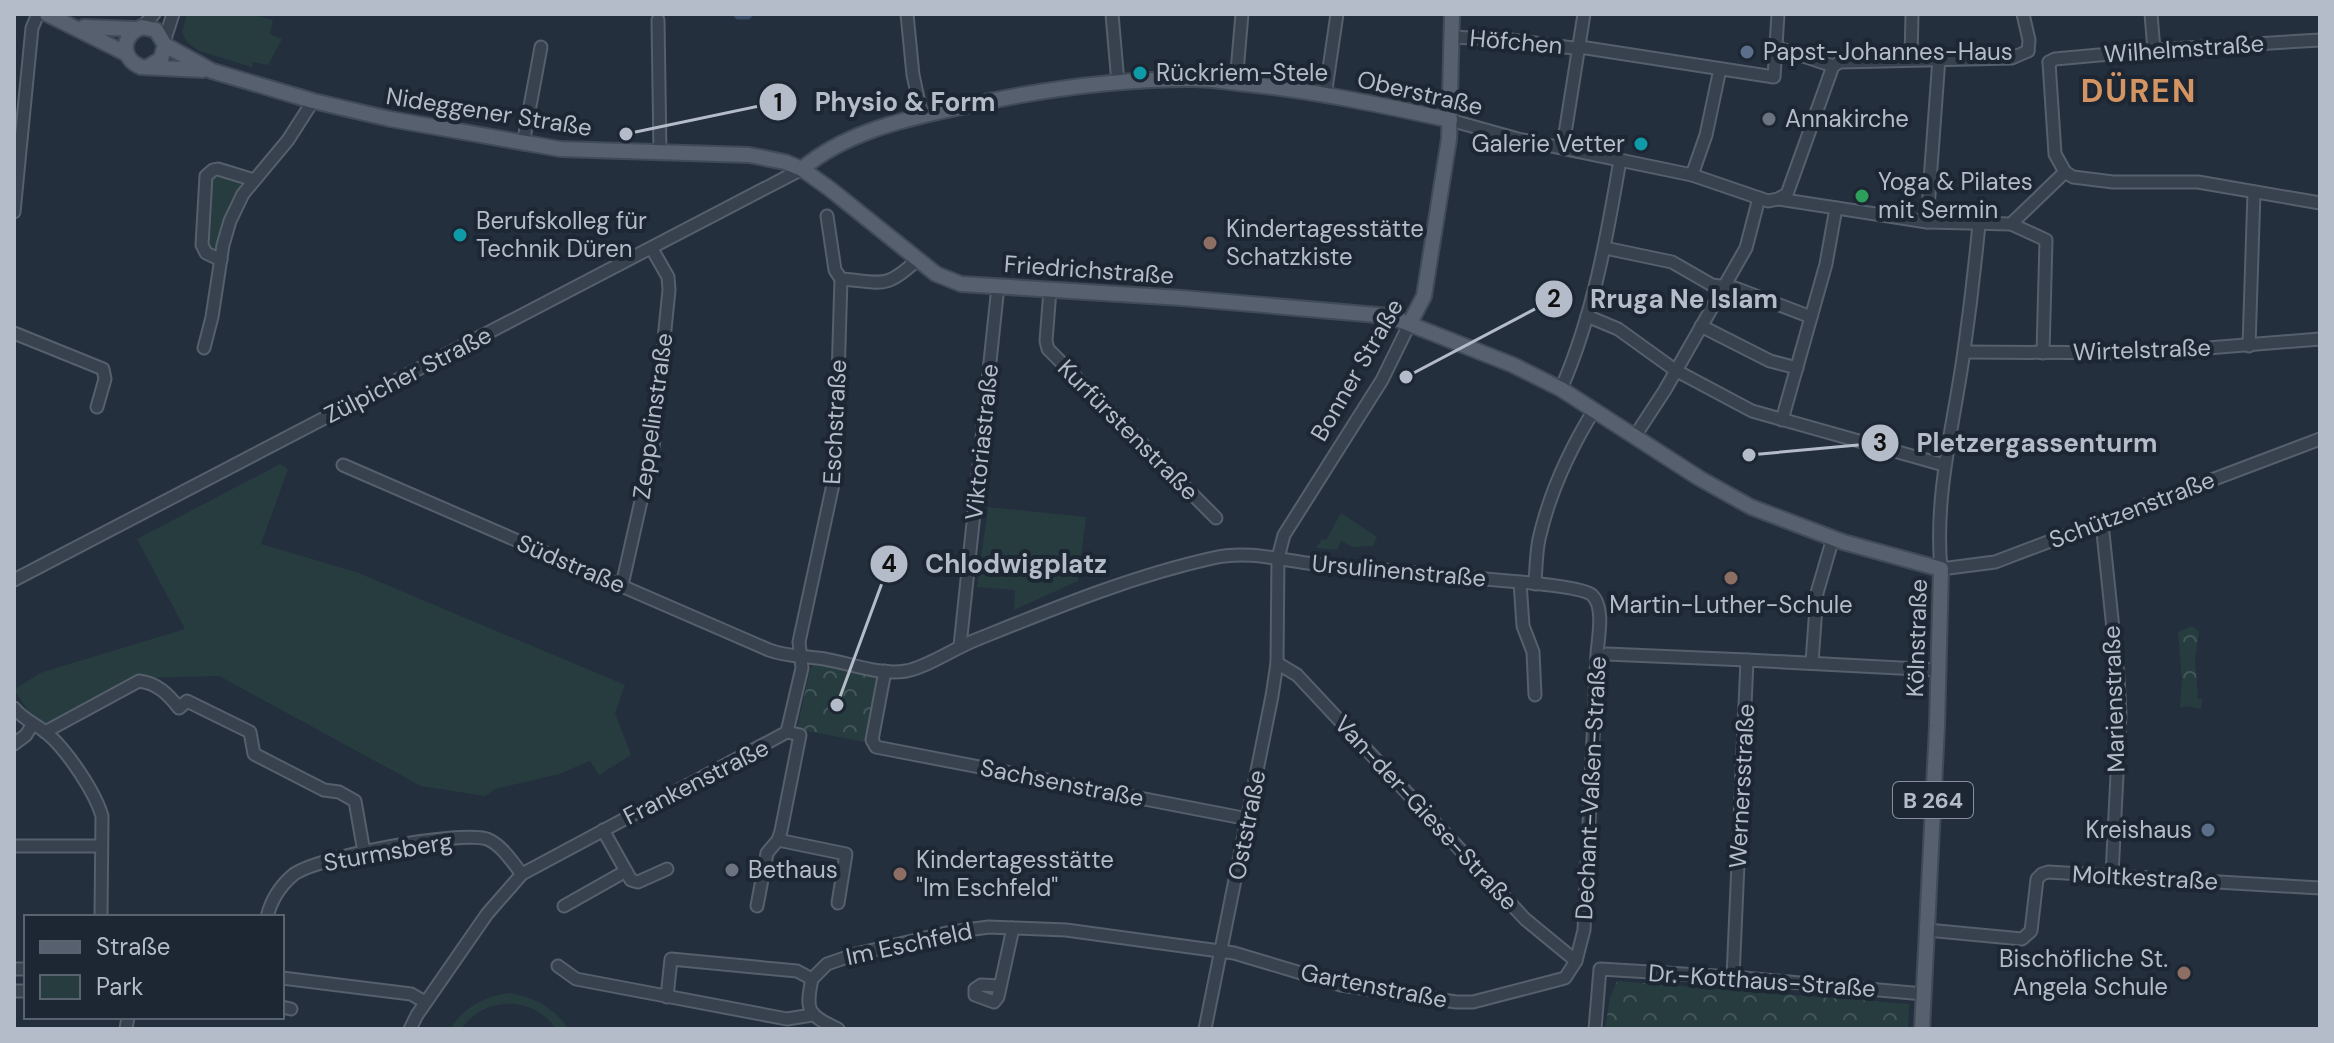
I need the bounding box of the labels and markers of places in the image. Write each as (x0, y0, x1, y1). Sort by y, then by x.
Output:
place label: Papst-Johannes-Haus (1763, 36, 2013, 67)
marker: Papst-Johannes-Haus (1738, 43, 1756, 61)
place label: Rückriem-Stele (1156, 57, 1328, 88)
marker: Rückriem-Stele (1131, 64, 1149, 82)
callout: Physio & Form (758, 77, 1011, 127)
place label: Annakirche (1785, 103, 1909, 134)
marker: Annakirche (1760, 110, 1778, 128)
place label: Galerie Vetter (1471, 128, 1625, 159)
marker: Galerie Vetter (1632, 135, 1650, 153)
place label: Yoga & Pilates mit Sermin (1878, 166, 2033, 225)
marker: Yoga & Pilates mit Sermin (1853, 187, 1871, 205)
place label: Berufskolleg für Technik Düren (476, 205, 647, 264)
place label: Kindertagesstätte Schatzkiste (1226, 213, 1424, 272)
marker: Berufskolleg für Technik Düren (451, 226, 469, 244)
marker: Kindertagesstätte Schatzkiste (1201, 234, 1219, 252)
callout: Rruga Ne Islam (1534, 274, 1794, 324)
callout: Pletzergassenturm (1860, 418, 2173, 468)
callout: Chlodwigplatz (869, 539, 1123, 589)
marker: Martin-Luther-Schule (1722, 569, 1740, 587)
place label: Martin-Luther-Schule (1609, 589, 1853, 620)
place label: Kreishaus (2085, 814, 2192, 845)
marker: Kreishaus (2199, 821, 2217, 839)
place label: Kindertagesstätte "Im Eschfeld" (916, 844, 1114, 903)
place label: Bethaus (748, 854, 838, 885)
marker: Bethaus (723, 861, 741, 879)
marker: Kindertagesstätte "Im Eschfeld" (891, 865, 909, 883)
place label: Bischöfliche St. Angela Schule (1999, 943, 2168, 1002)
marker: Bischöfliche St. Angela Schule (2175, 964, 2193, 982)

